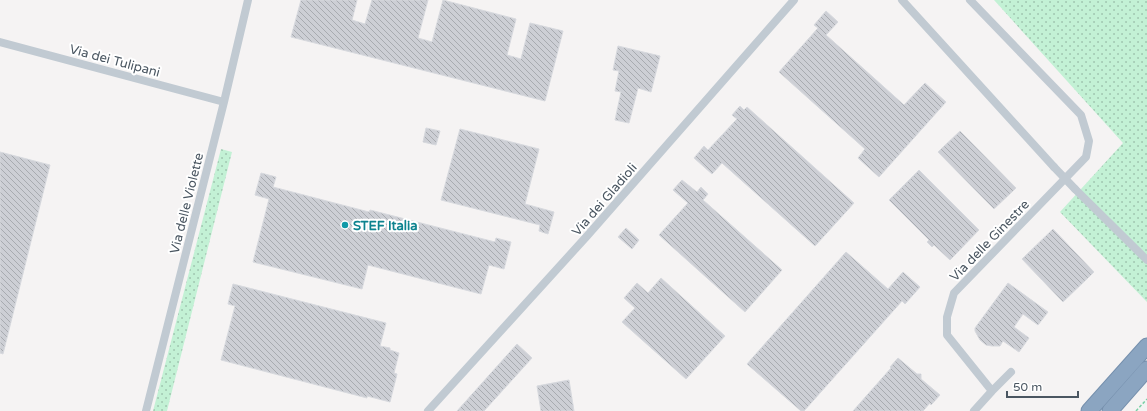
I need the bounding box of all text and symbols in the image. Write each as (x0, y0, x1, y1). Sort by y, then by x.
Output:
street label: Via dei Tulipani (68, 41, 162, 81)
street label: Via delle Violette (167, 151, 207, 255)
street label: Via dei Gladioli (569, 160, 641, 239)
street label: Via delle Ginestre (947, 197, 1033, 285)
place label: STEF Italia (353, 218, 418, 234)
marker: STEF Italia (340, 220, 350, 230)
scale bar (1007, 373, 1078, 399)
text: 50 m (1013, 380, 1042, 394)

